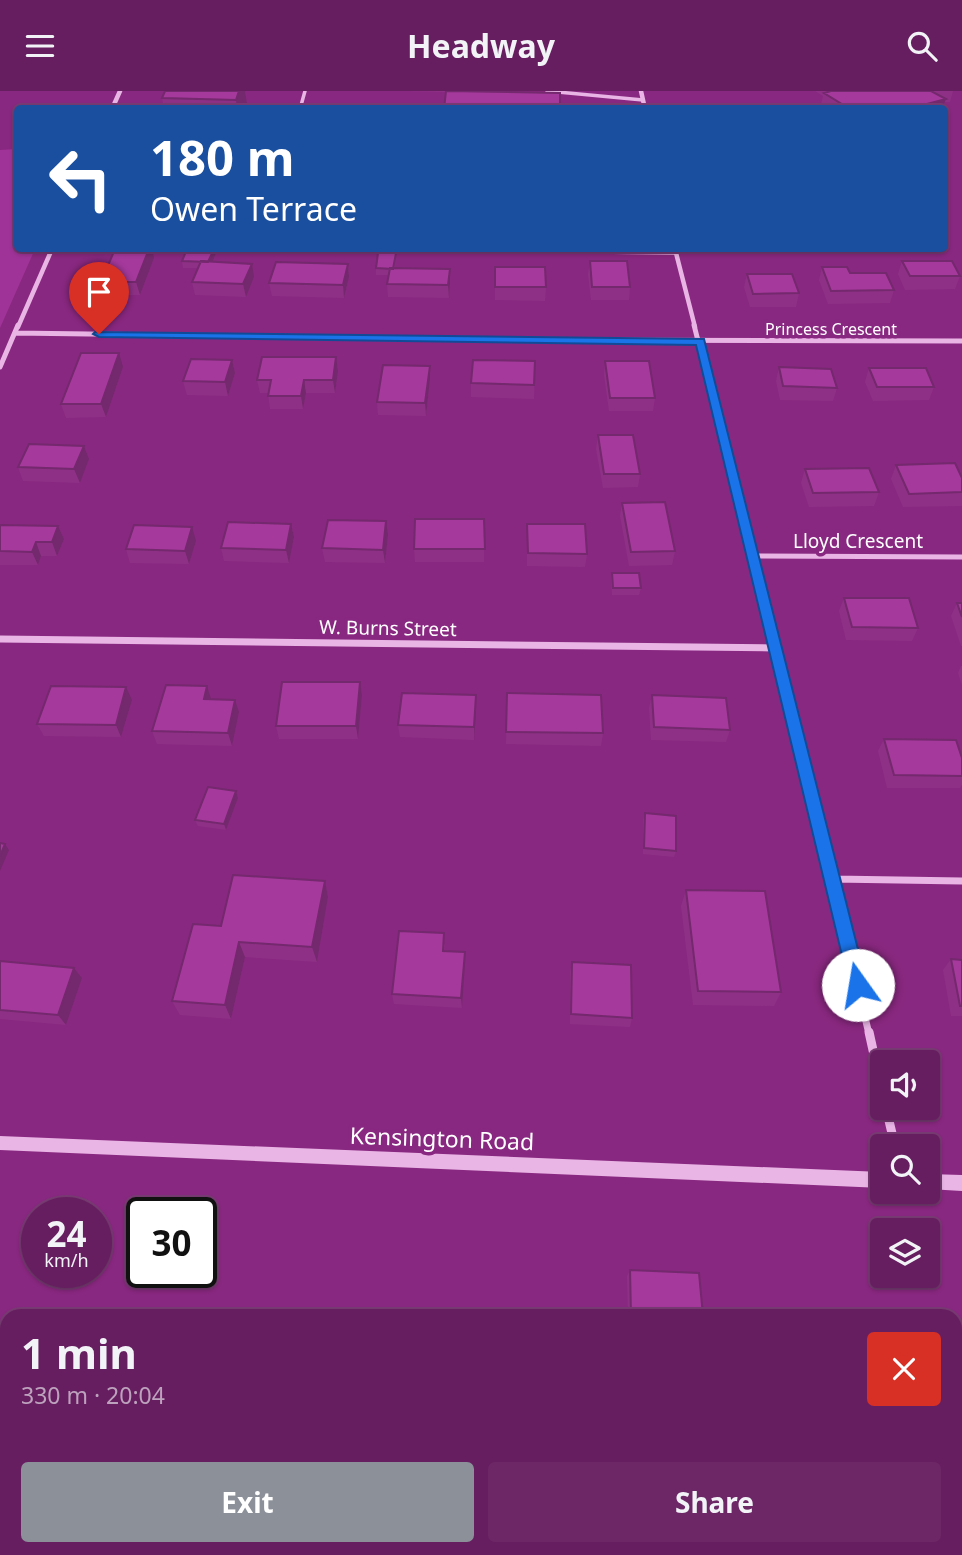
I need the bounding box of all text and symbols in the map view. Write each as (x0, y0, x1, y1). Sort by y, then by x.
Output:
text: Headway (407, 24, 555, 67)
icon: menu (21, 27, 59, 65)
icon: search (903, 27, 941, 65)
text: 180 m (150, 124, 295, 190)
icon: left (35, 133, 126, 224)
text: Owen Terrace (150, 187, 357, 230)
pin (69, 262, 129, 334)
icon: arrive (80, 273, 118, 311)
street label: Princess Crescent (765, 318, 897, 340)
street label: Lloyd Crescent (793, 528, 923, 554)
street label: W. Burns Street (319, 614, 457, 642)
position arrow (821, 948, 895, 1022)
map controls (870, 1050, 940, 1288)
button: sound (870, 1050, 940, 1120)
street label: Kensington Road (349, 1119, 535, 1157)
button: search (870, 1134, 940, 1204)
speed limit sign: 30 (126, 1197, 217, 1288)
text: 24 (46, 1210, 87, 1257)
button: layers (870, 1218, 940, 1288)
text: km/h (44, 1248, 89, 1272)
text: 1 min (21, 1324, 137, 1381)
button: close (867, 1332, 941, 1406)
text: 330 m · 20:04 (21, 1379, 165, 1411)
button: Exit (21, 1462, 474, 1542)
button: Share (488, 1462, 941, 1542)

